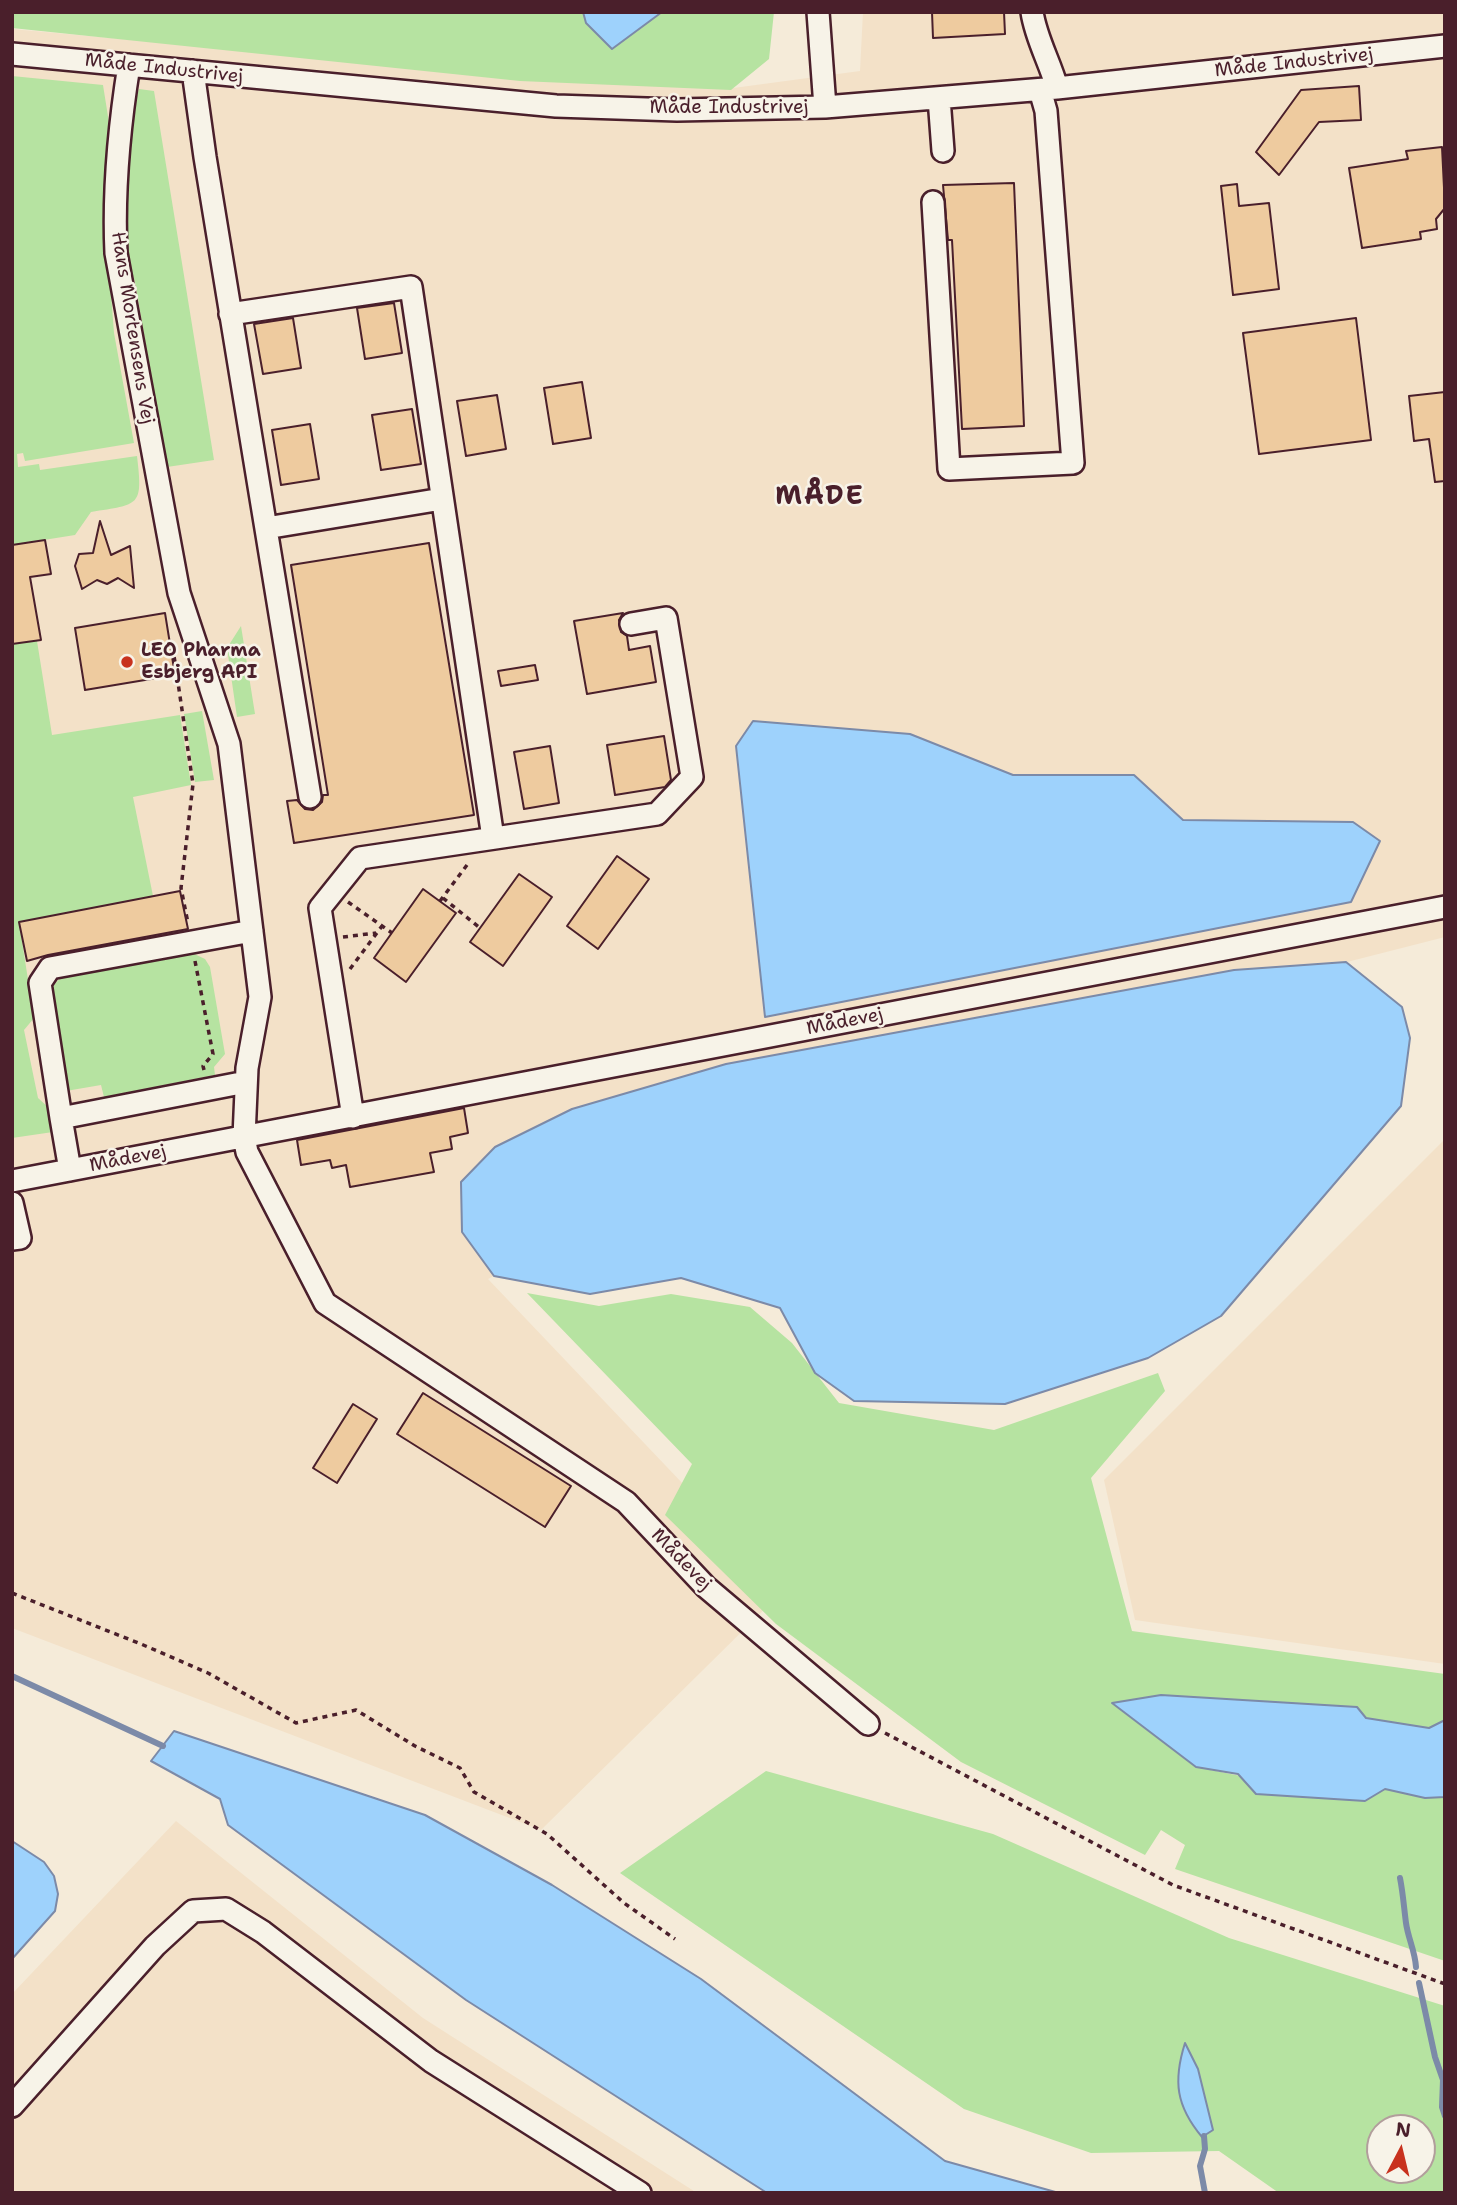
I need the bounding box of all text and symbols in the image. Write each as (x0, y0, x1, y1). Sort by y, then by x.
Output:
street label: Måde Industrivej (1214, 43, 1374, 83)
street label: Måde Industrivej (84, 49, 244, 89)
street label: Måde Industrivej (649, 97, 809, 119)
street label: Hans Mortensens Vej (106, 230, 158, 426)
district label: MÅDE (776, 481, 864, 513)
place label: LEO Pharma Esbjerg API (141, 640, 261, 684)
marker: LEO Pharma Esbjerg API (119, 654, 135, 670)
street label: Mådevej (805, 1003, 885, 1041)
street label: Mådevej (88, 1140, 168, 1178)
street label: Mådevej (646, 1524, 716, 1596)
north arrow (1366, 2114, 1436, 2184)
text: N (1394, 2116, 1412, 2143)

